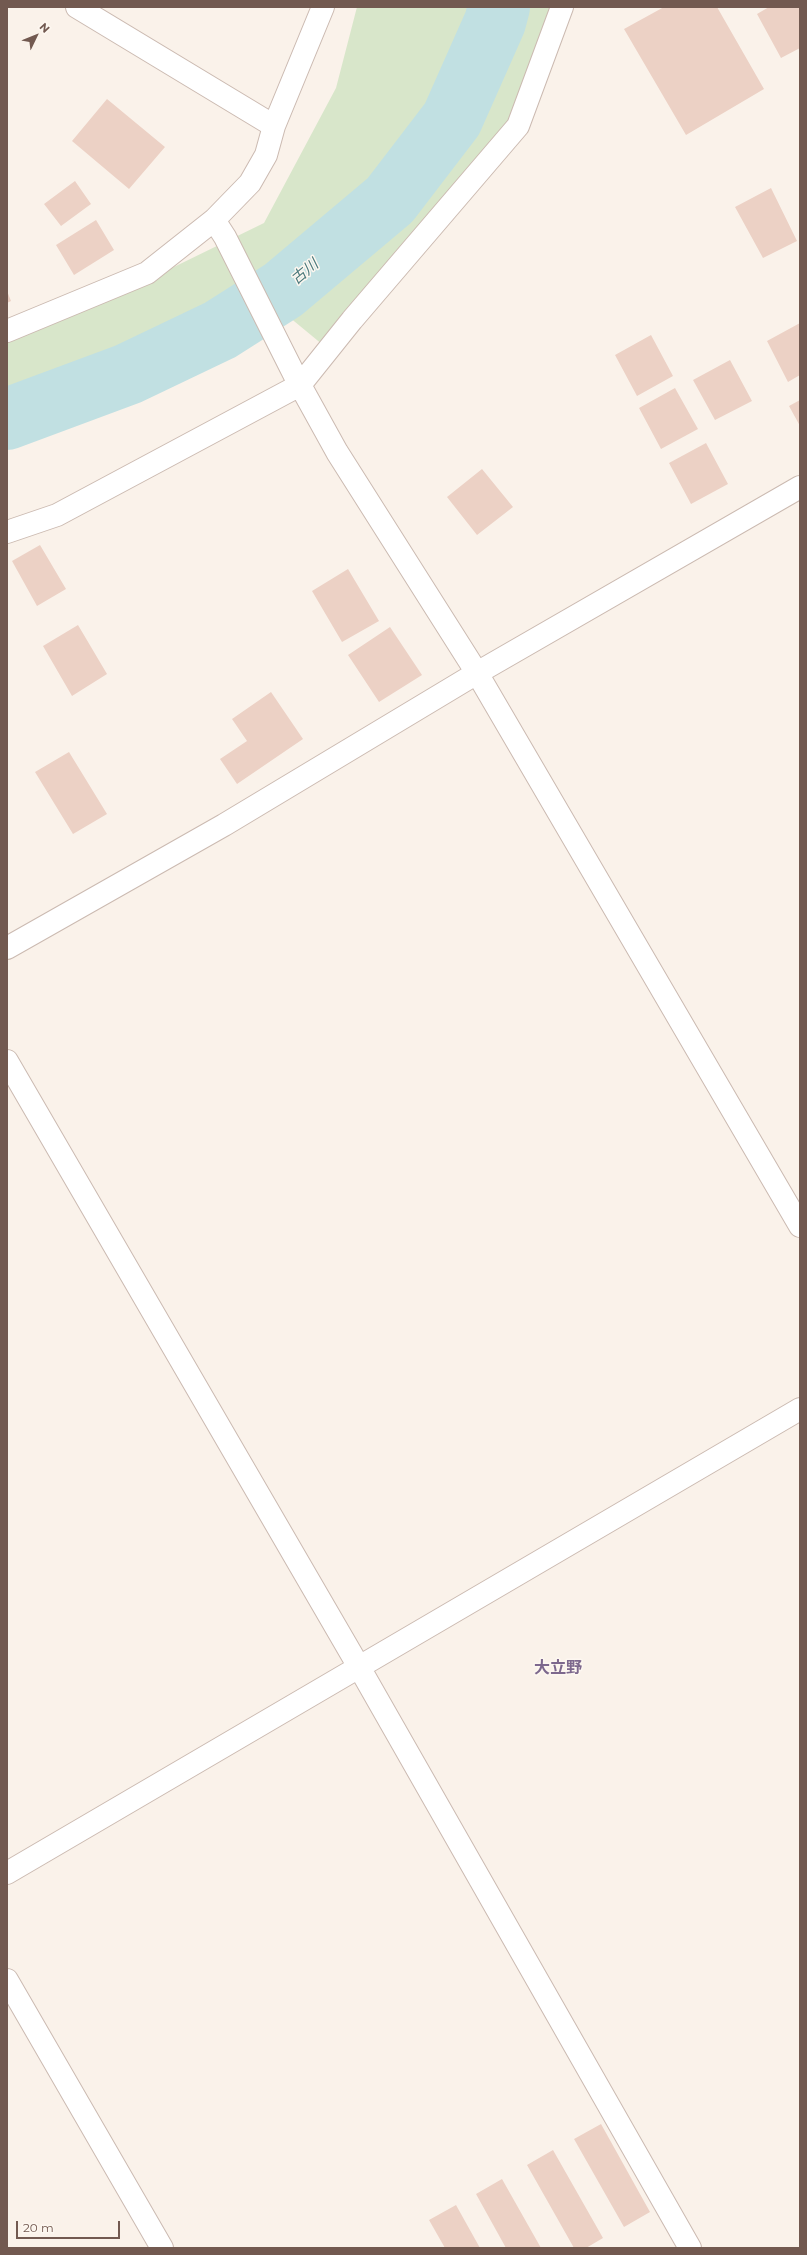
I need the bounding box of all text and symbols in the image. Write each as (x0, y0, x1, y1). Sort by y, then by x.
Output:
north arrow (16, 16, 56, 56)
text: N (37, 20, 53, 36)
water label: 古川 (288, 255, 322, 289)
district label: 大立野 (534, 1658, 582, 1678)
scale bar (18, 2213, 122, 2239)
text: 20 m (23, 2220, 54, 2235)

